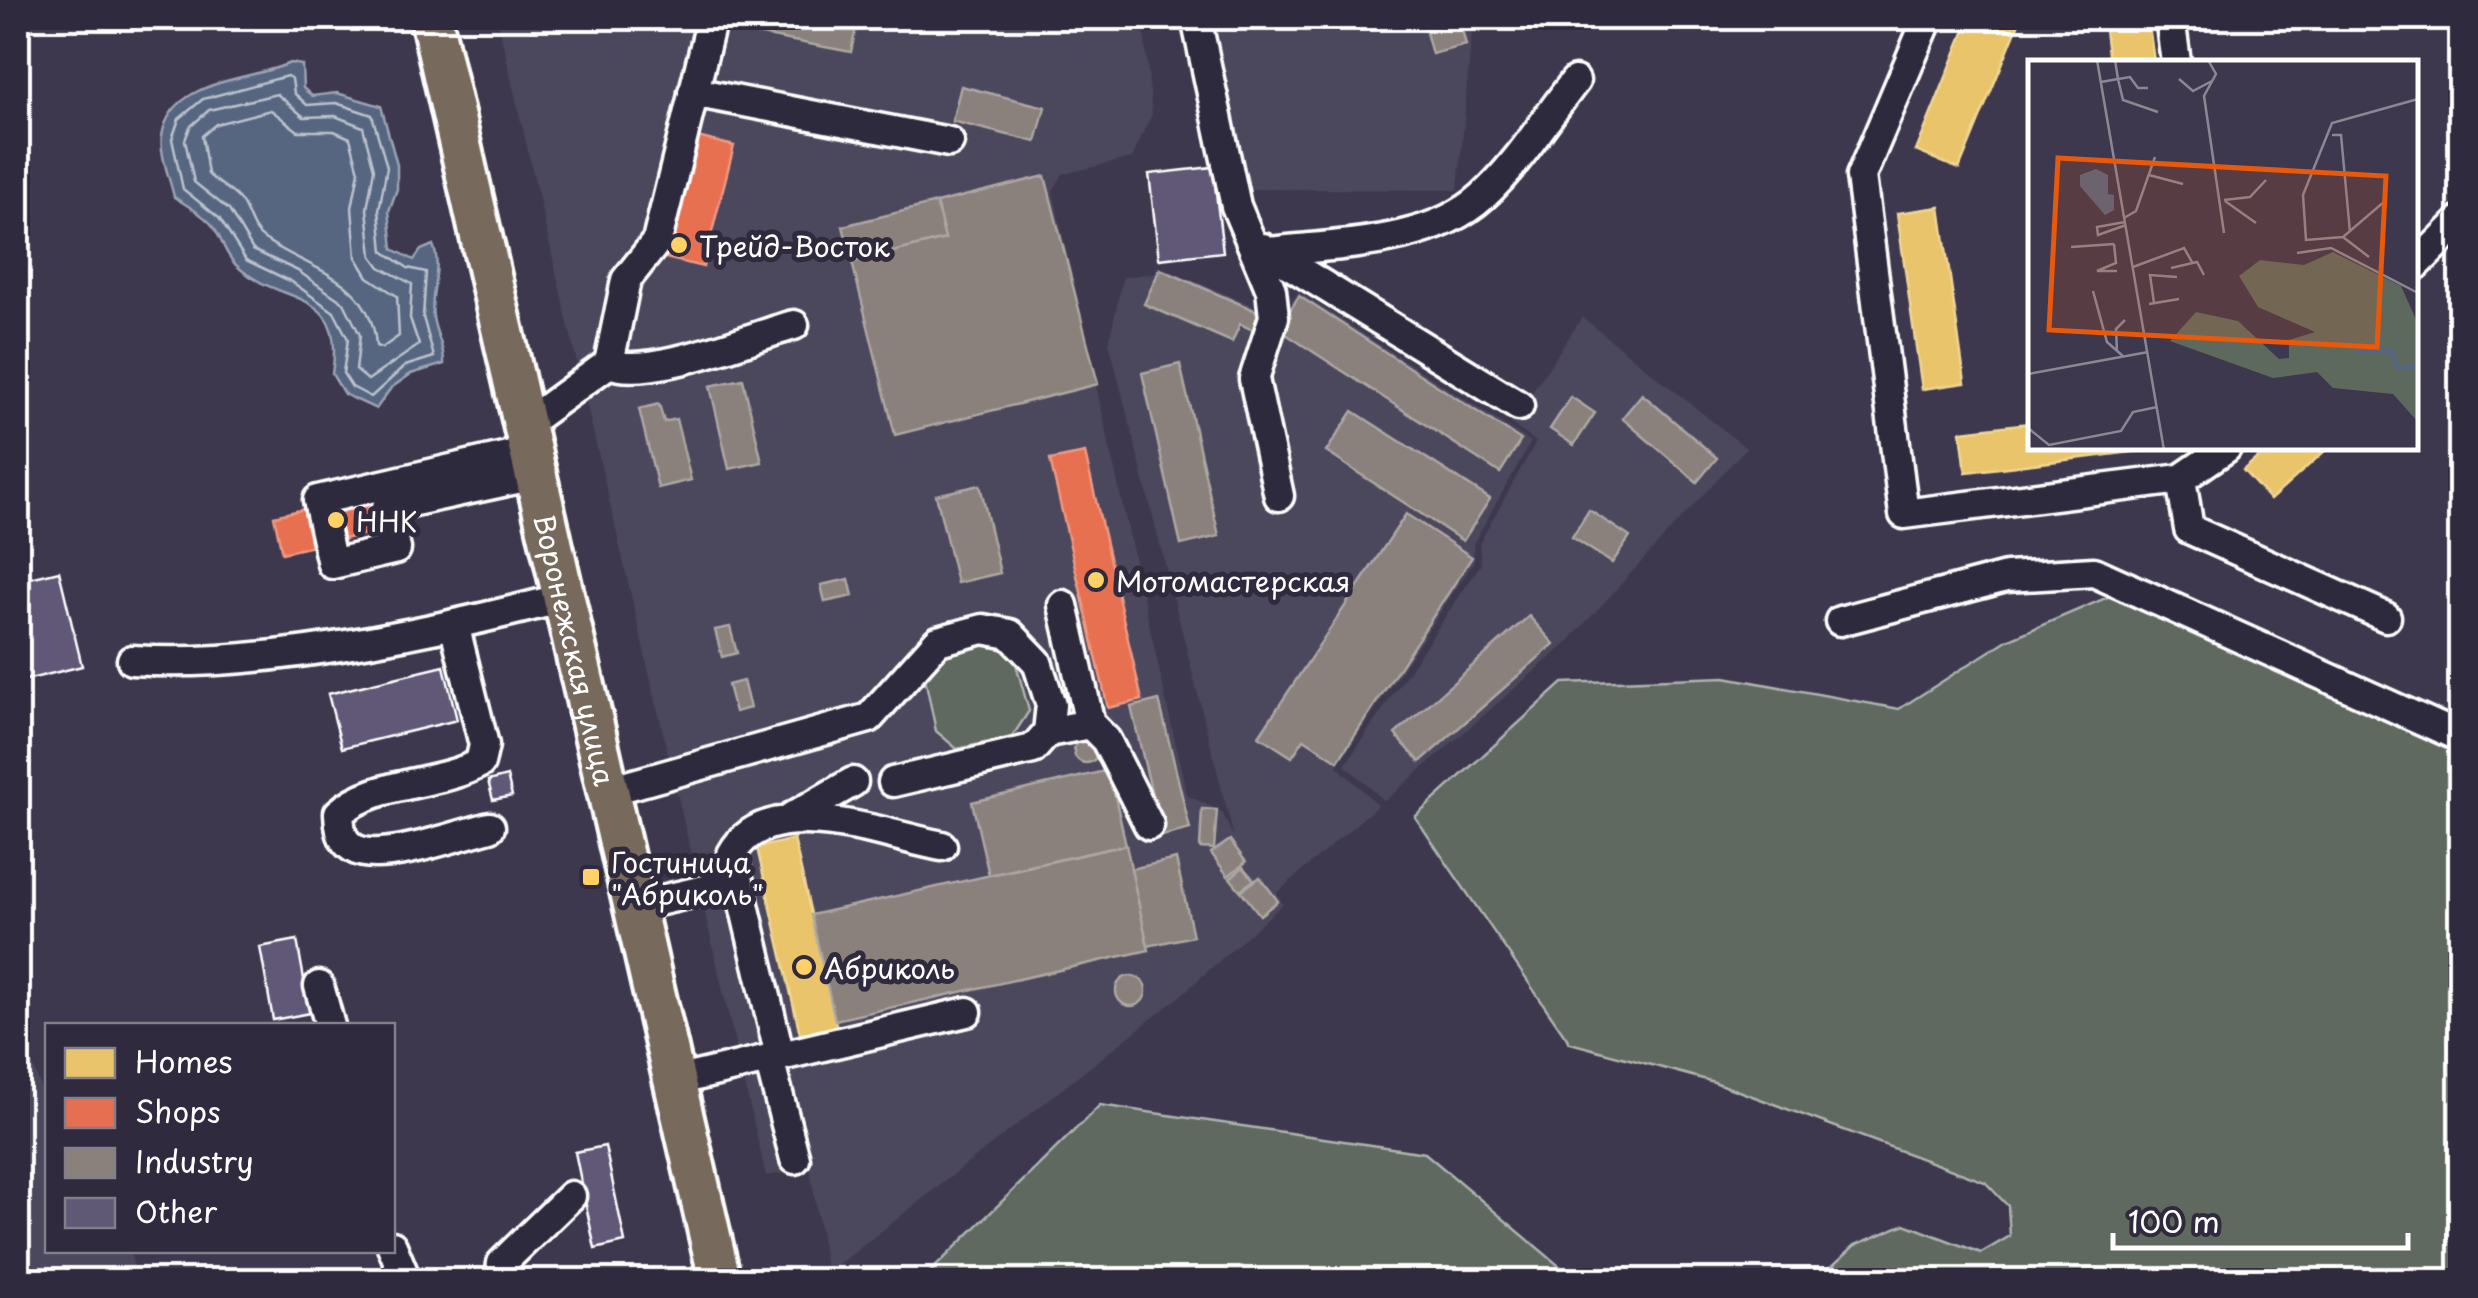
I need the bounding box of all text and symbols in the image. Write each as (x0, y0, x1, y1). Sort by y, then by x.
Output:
inset map (2028, 60, 2418, 450)
place label: Трейд-Восток (699, 224, 890, 267)
marker: Трейд-Восток (668, 234, 690, 256)
place label: ННК (356, 499, 417, 542)
marker: ННК (325, 509, 347, 531)
street label: Воронежская улица (524, 510, 628, 790)
place label: Мотомастерская (1116, 559, 1350, 602)
marker: Мотомастерская (1085, 569, 1107, 591)
place label: Гостиница "Абриколь" (611, 840, 764, 915)
marker: Гостиница "Абриколь" (580, 866, 602, 888)
place label: Абриколь (824, 946, 955, 989)
marker: Абриколь (793, 956, 815, 978)
legend (45, 1023, 395, 1253)
text: Homes (135, 1038, 232, 1083)
text: Shops (135, 1088, 221, 1133)
text: Industry (135, 1138, 254, 1183)
text: Other (135, 1188, 217, 1233)
scale bar (2113, 1188, 2408, 1250)
text: 100 m (2128, 1198, 2220, 1243)

